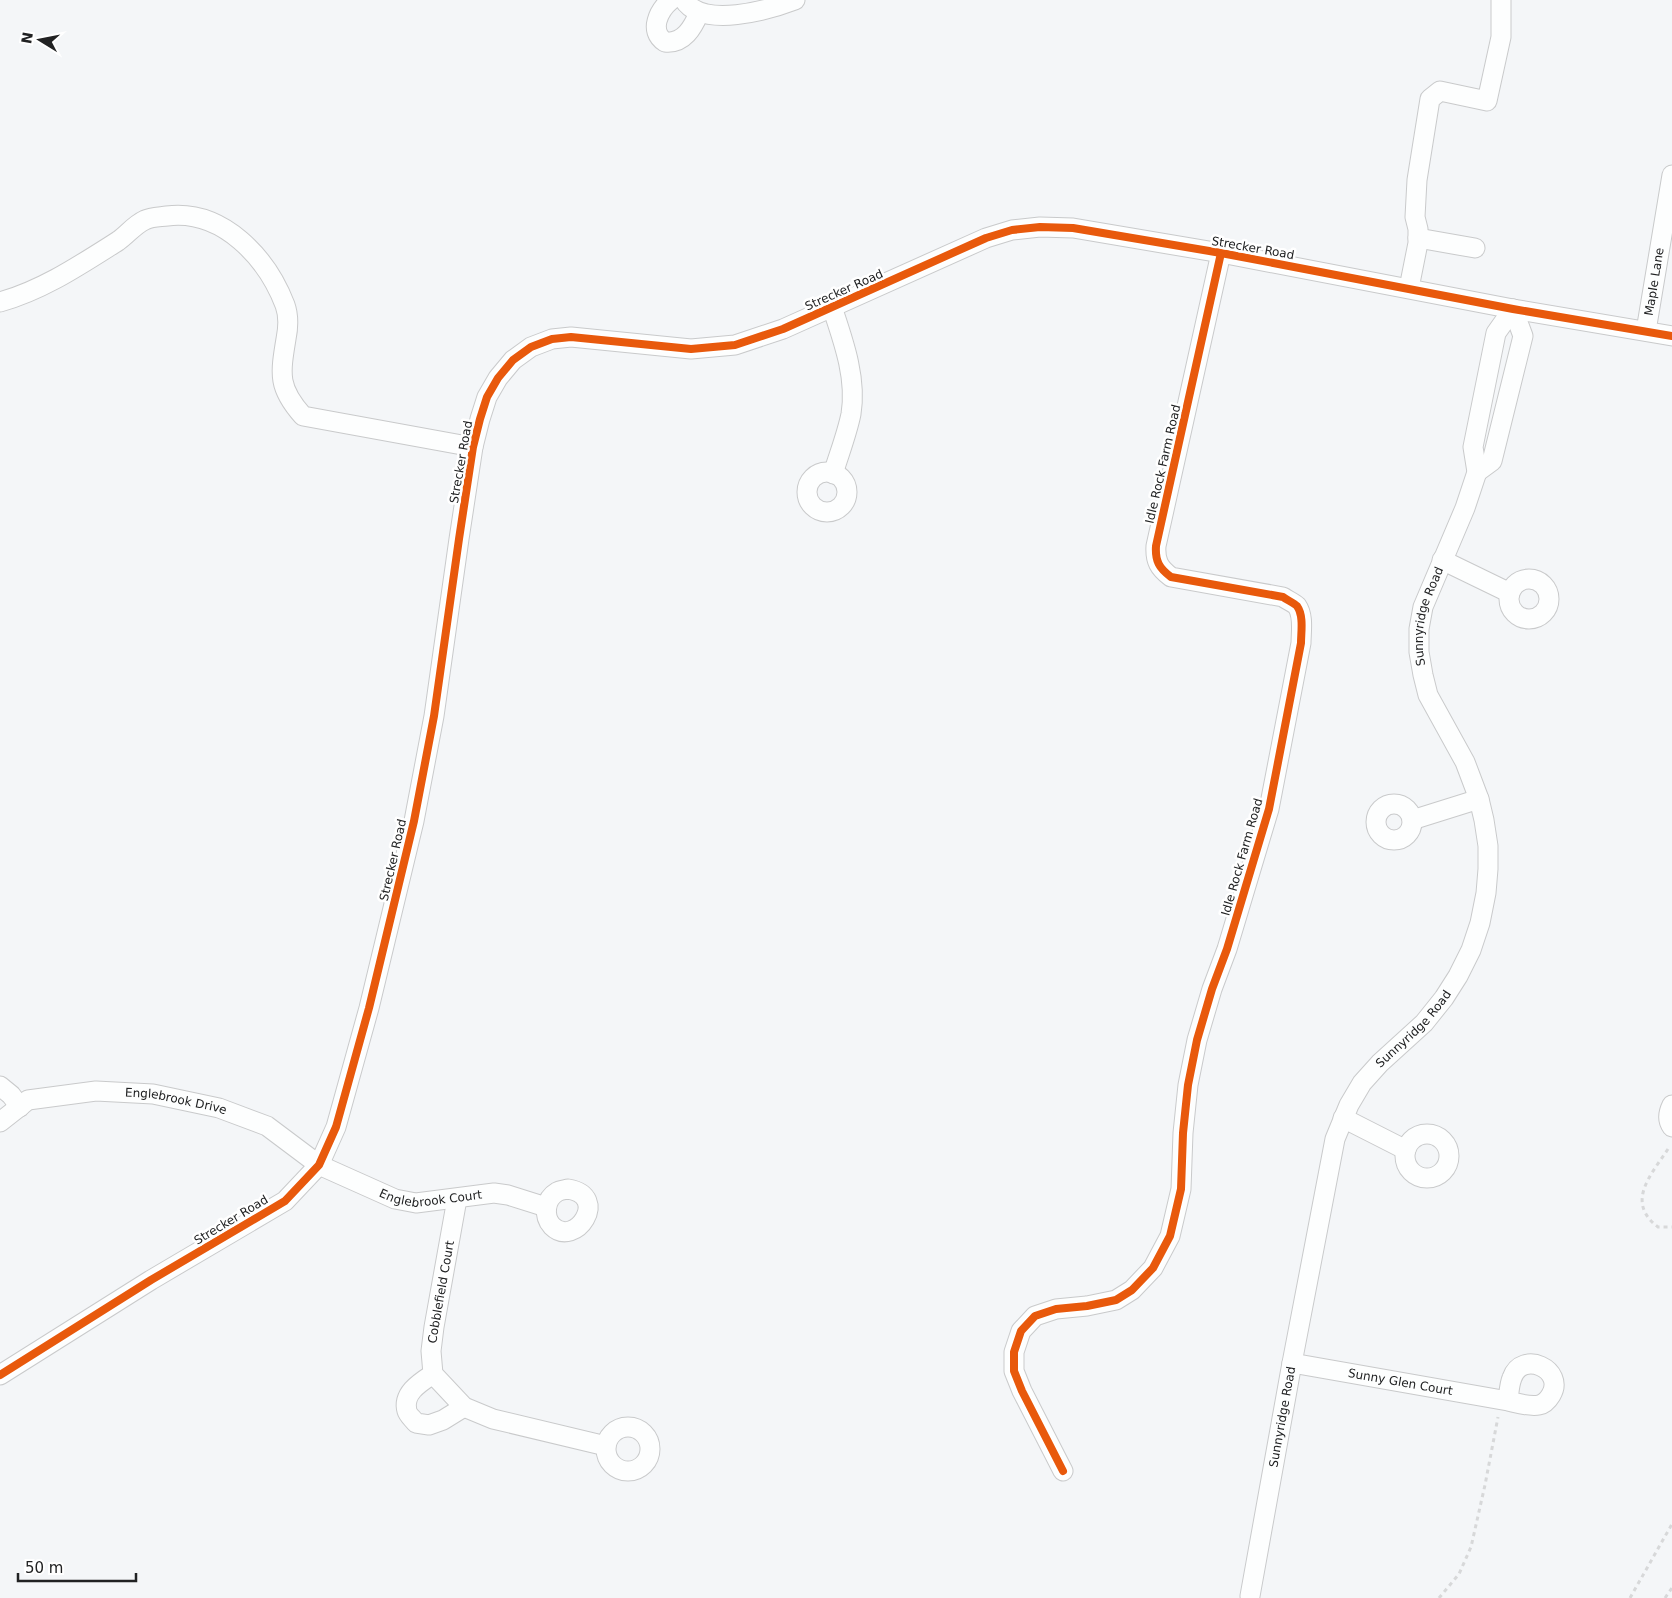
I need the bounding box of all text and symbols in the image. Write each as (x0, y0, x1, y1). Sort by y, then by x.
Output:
north arrow (15, 15, 65, 65)
text: N (18, 31, 36, 45)
street label: Strecker Road (1211, 234, 1295, 262)
street label: Maple Lane (1642, 247, 1667, 317)
street label: Strecker Road (803, 267, 885, 313)
street label: Idle Rock Farm Road (1142, 403, 1184, 525)
street label: Strecker Road (447, 420, 475, 504)
street label: Sunnyridge Road (1412, 565, 1446, 667)
street label: Idle Rock Farm Road (1219, 797, 1265, 917)
street label: Strecker Road (377, 818, 409, 902)
street label: Sunnyridge Road (1373, 988, 1454, 1070)
street label: Englebrook Drive (125, 1086, 229, 1117)
street label: Englebrook Court (377, 1186, 483, 1211)
street label: Strecker Road (192, 1192, 270, 1248)
street label: Cobblefield Court (425, 1239, 457, 1345)
street label: Sunnyridge Road (1266, 1365, 1298, 1469)
street label: Sunny Glen Court (1347, 1366, 1454, 1398)
scale bar (18, 1550, 135, 1582)
text: 50 m (25, 1559, 63, 1577)

